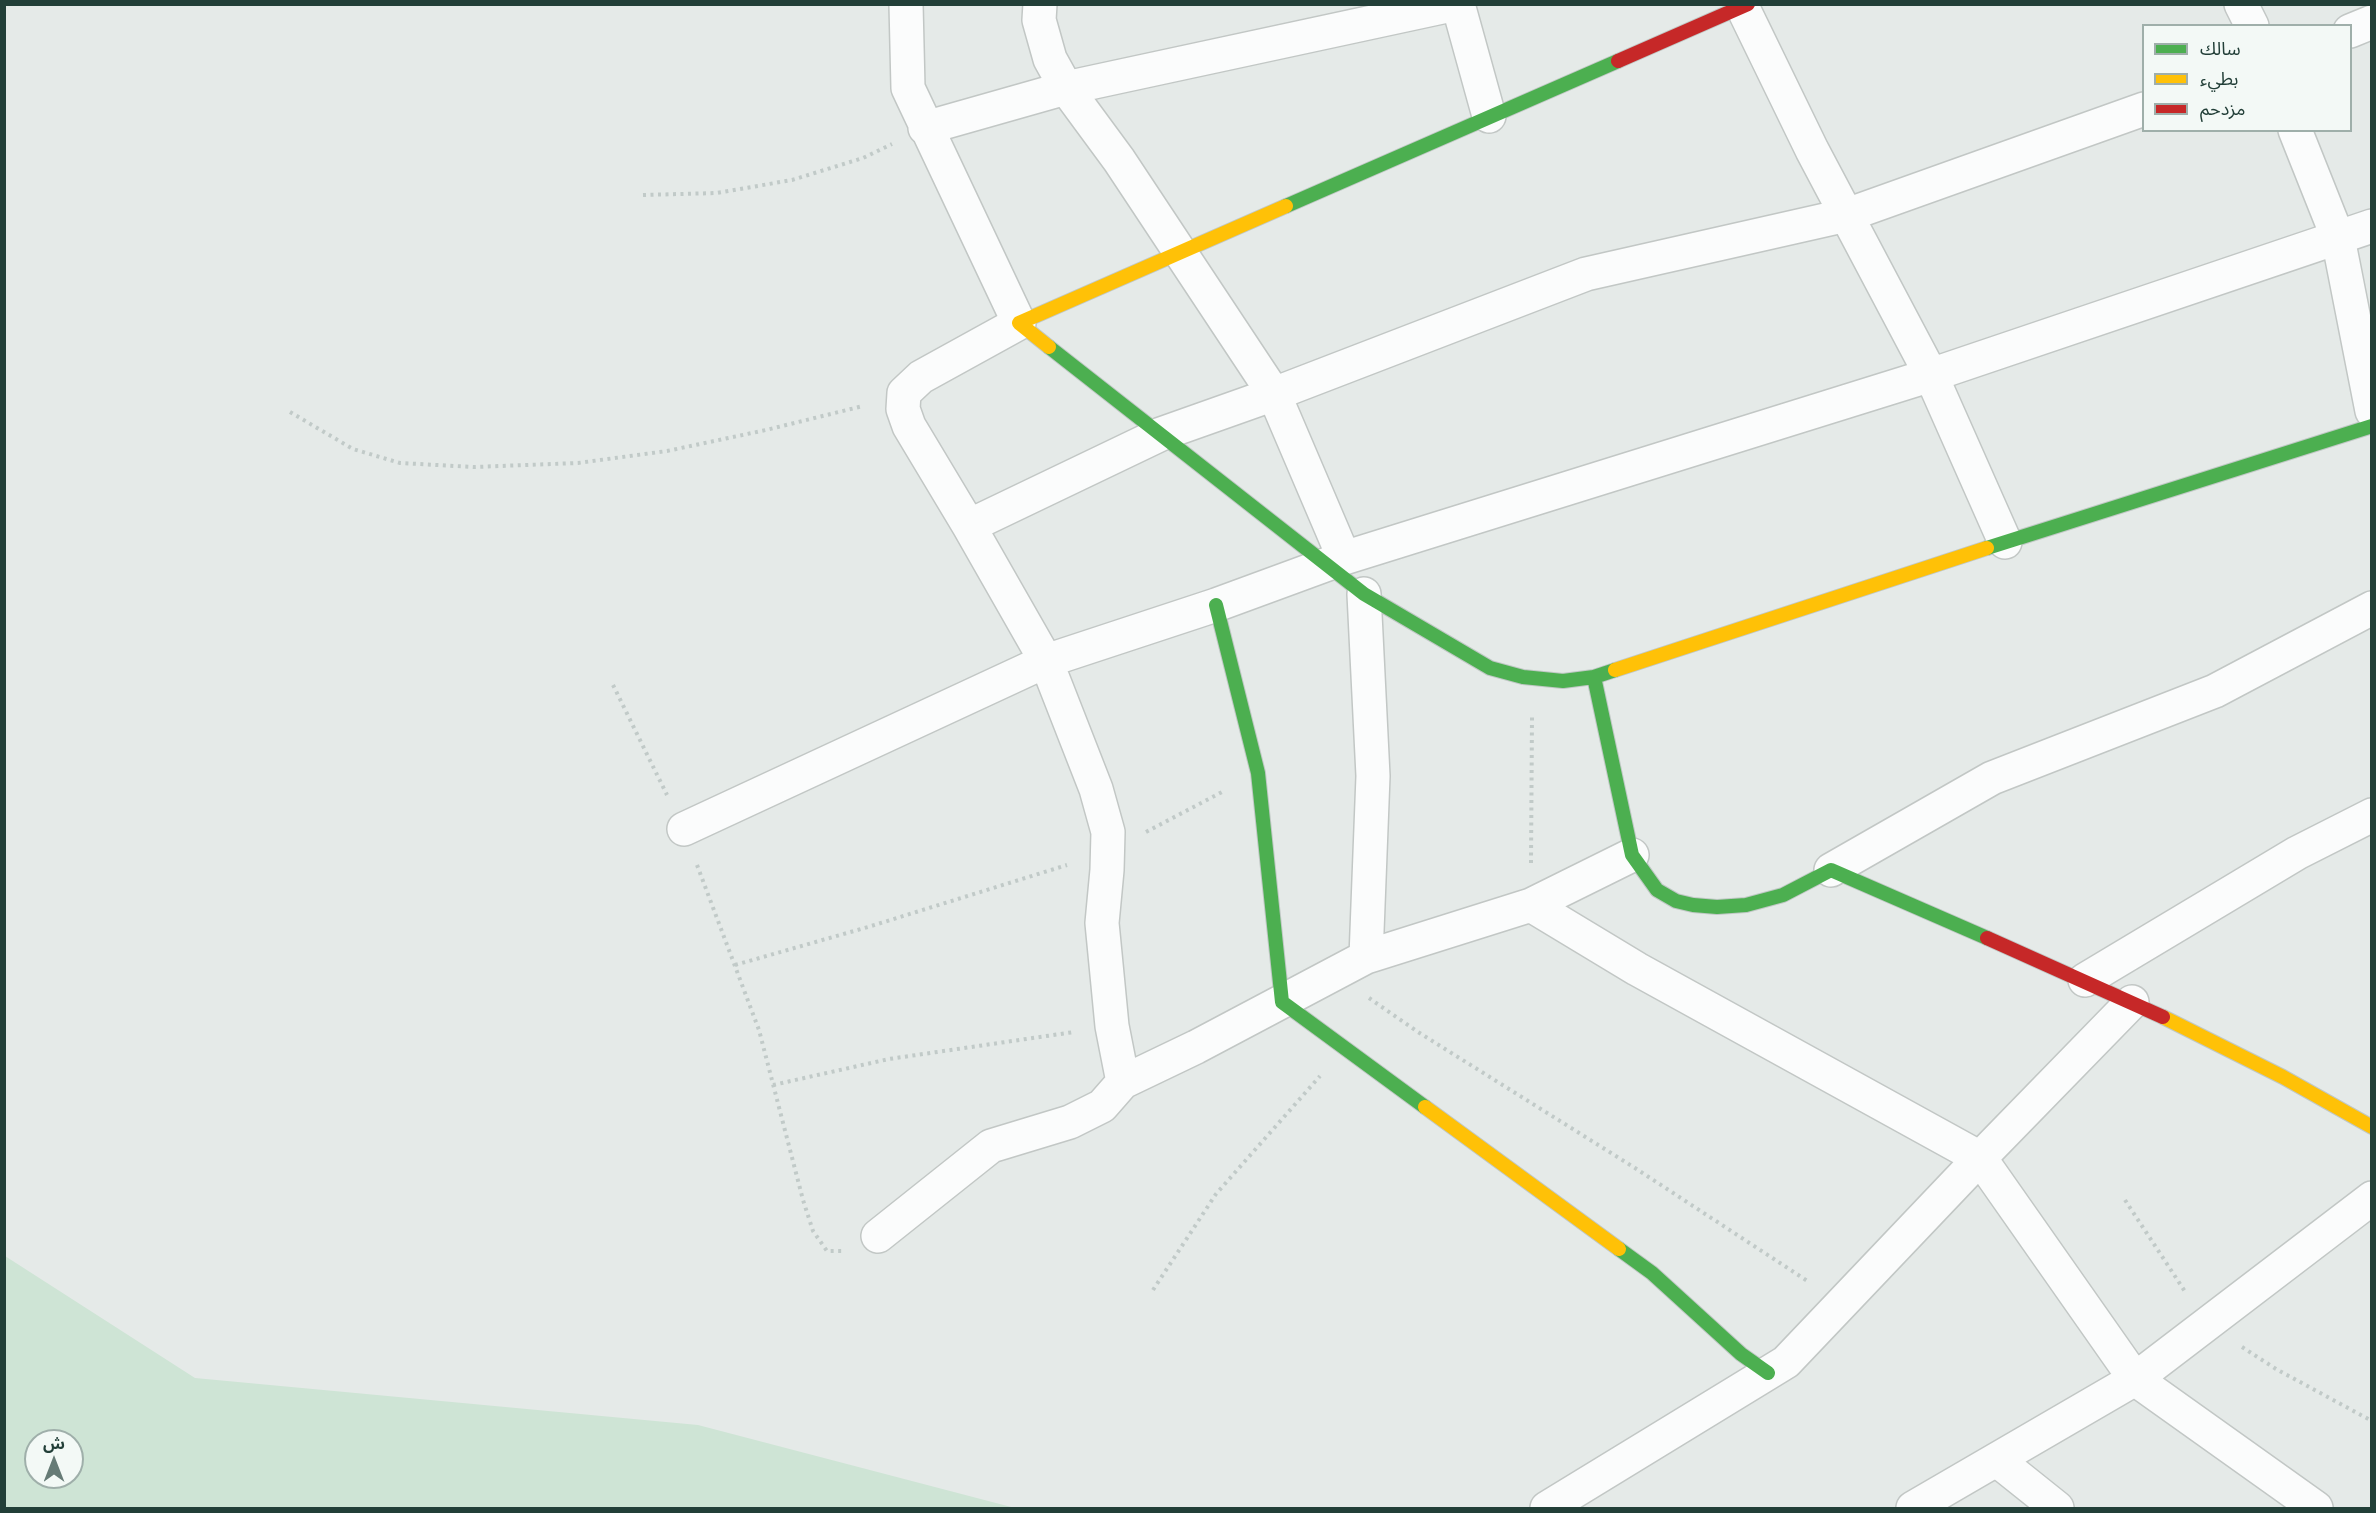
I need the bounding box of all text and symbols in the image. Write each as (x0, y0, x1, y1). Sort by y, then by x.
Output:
legend (2142, 24, 2352, 132)
text: سالك (2200, 37, 2241, 59)
text: بطيء (2200, 67, 2238, 89)
text: مزدحم (2200, 97, 2245, 119)
north arrow (24, 1429, 84, 1489)
text: ش (43, 1433, 65, 1452)

